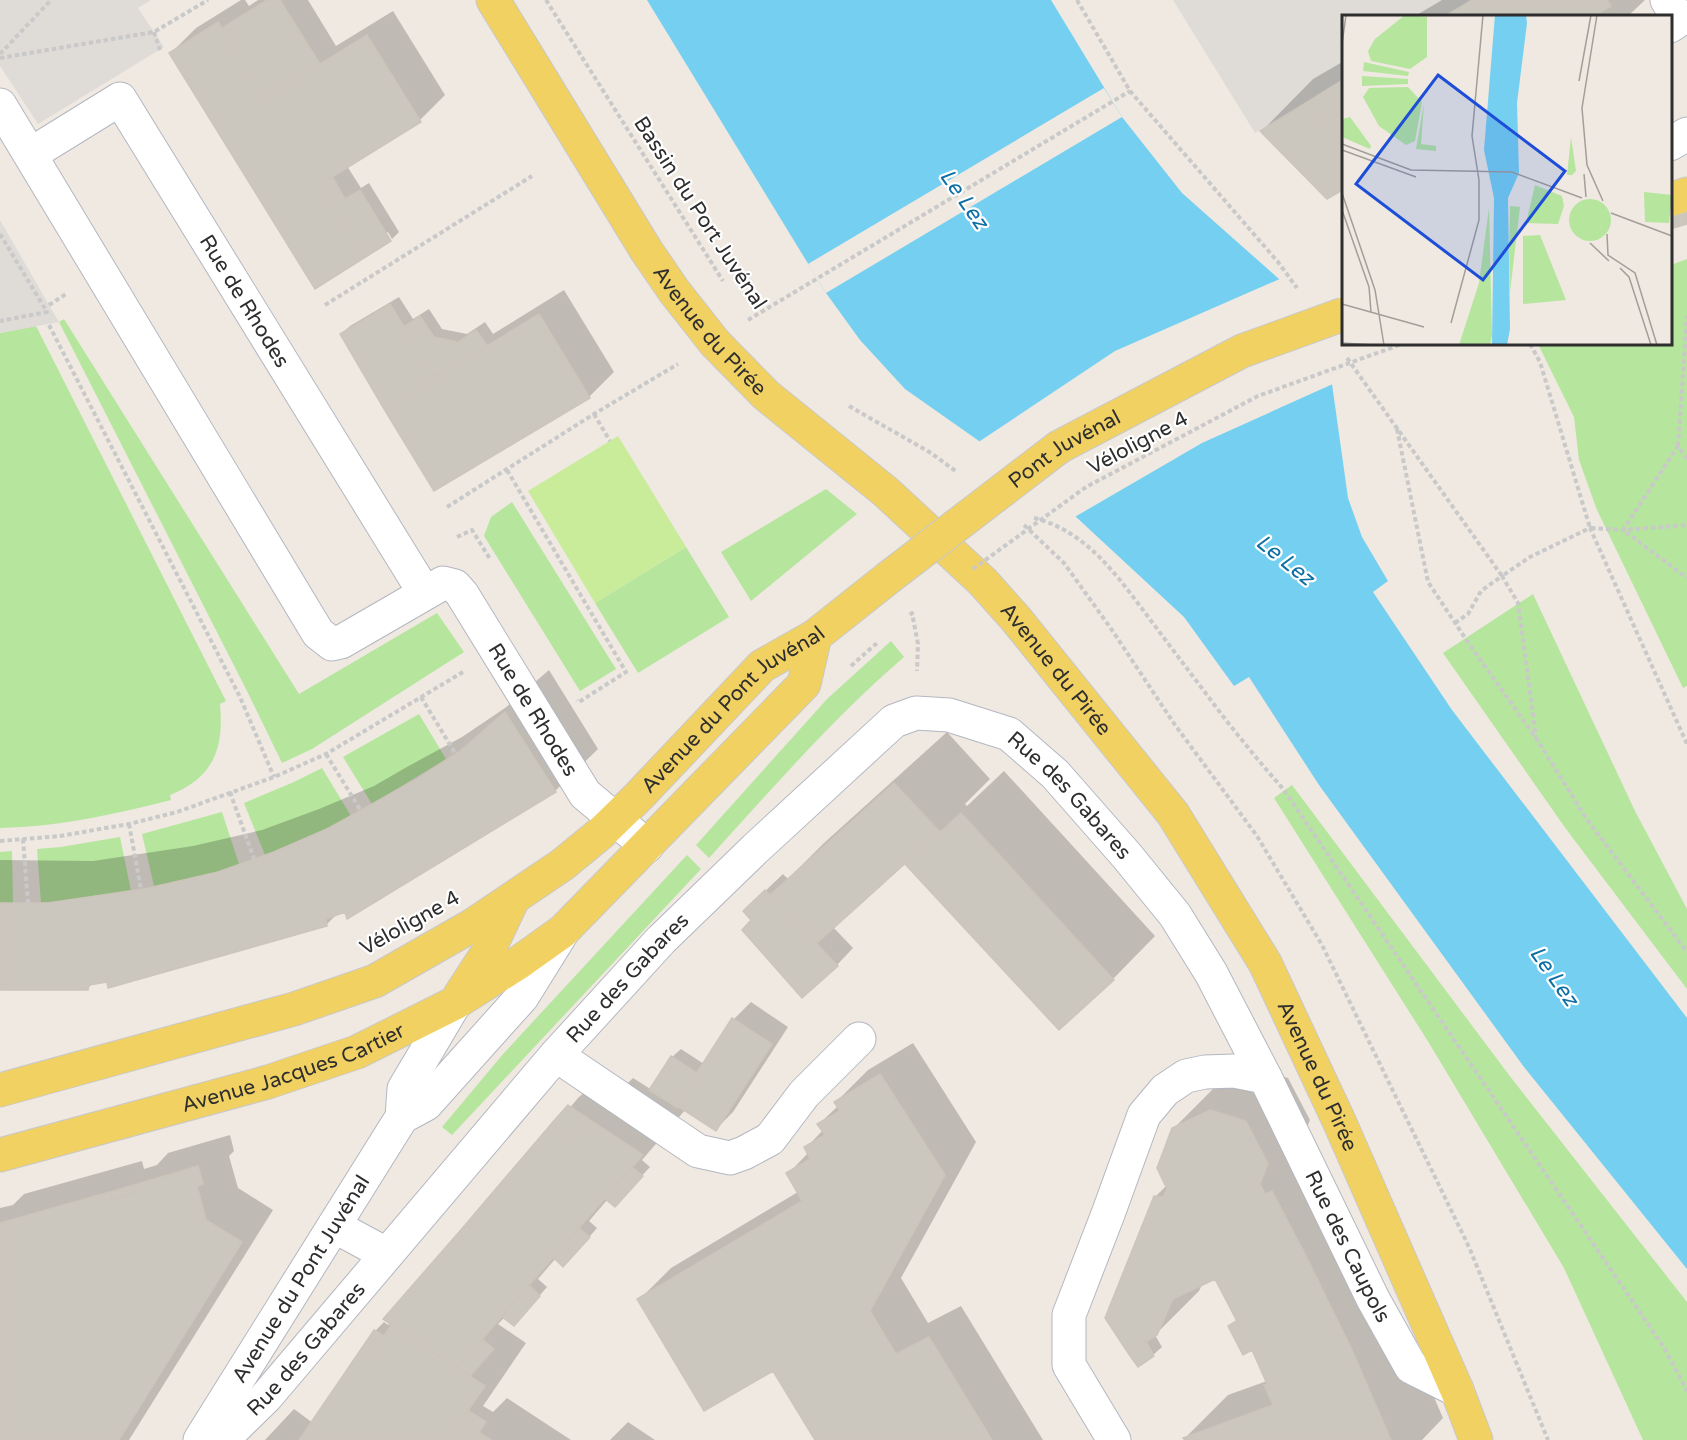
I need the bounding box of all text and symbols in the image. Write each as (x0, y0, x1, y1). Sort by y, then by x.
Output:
inset map (1342, 15, 1672, 345)
street label: Bassin du Port Juvénal (628, 112, 772, 314)
water label: Le Lez (934, 164, 995, 236)
street label: Rue de Rhodes (194, 230, 295, 372)
street label: Avenue du Pirée (648, 261, 772, 401)
street label: Pont Juvénal (1003, 405, 1125, 494)
street label: Véloligne 4 (1083, 406, 1193, 480)
water label: Le Lez (1251, 529, 1321, 592)
street label: Avenue du Pirée (995, 598, 1117, 740)
street label: Avenue du Pont Juvénal (636, 621, 830, 798)
street label: Rue de Rhodes (483, 639, 583, 781)
street label: Rue des Gabares (1002, 726, 1137, 864)
street label: Véloligne 4 (356, 885, 464, 961)
street label: Rue des Gabares (561, 908, 694, 1048)
water label: Le Lez (1524, 941, 1585, 1013)
street label: Avenue du Pirée (1272, 997, 1363, 1155)
street label: Avenue Jacques Cartier (179, 1018, 409, 1117)
street label: Rue des Caupols (1300, 1166, 1396, 1327)
street label: Avenue du Pont Juvénal (226, 1170, 375, 1387)
street label: Rue des Gabares (242, 1277, 370, 1421)

